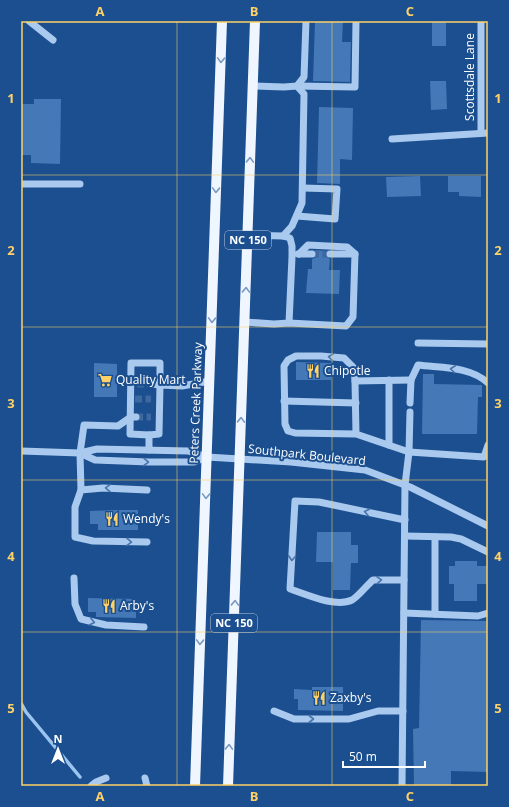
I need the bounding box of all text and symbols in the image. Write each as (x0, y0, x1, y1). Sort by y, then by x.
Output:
text: A (96, 2, 105, 20)
text: B (250, 2, 259, 20)
text: C (406, 2, 414, 20)
street label: Scottsdale Lane (461, 33, 478, 121)
one-way arrow (217, 57, 225, 63)
text: 1 (7, 89, 15, 107)
text: 1 (494, 89, 502, 107)
one-way arrow (246, 157, 255, 163)
one-way arrow (212, 187, 220, 193)
road number: NC 150 (225, 231, 271, 249)
text: 2 (7, 241, 15, 259)
text: 2 (494, 241, 502, 259)
one-way arrow (242, 287, 250, 293)
one-way arrow (207, 317, 216, 323)
street label: Peters Creek Parkway (185, 341, 206, 464)
one-way arrow (328, 353, 334, 362)
place label: Chipotle (324, 362, 371, 379)
restaurant icon: Chipotle (305, 363, 321, 379)
one-way arrow (450, 365, 456, 374)
place label: Quality Mart (116, 371, 185, 388)
supermarket icon: Quality Mart (97, 372, 113, 388)
text: 3 (7, 394, 15, 412)
text: 3 (494, 394, 502, 412)
one-way arrow (237, 417, 245, 423)
street label: Southpark Boulevard (247, 440, 367, 469)
one-way arrow (143, 458, 149, 466)
one-way arrow (105, 484, 111, 492)
one-way arrow (201, 493, 210, 499)
one-way arrow (363, 508, 370, 516)
place label: Wendy's (123, 510, 170, 527)
restaurant icon: Wendy's (104, 511, 120, 527)
one-way arrow (126, 538, 132, 546)
text: 4 (7, 547, 15, 565)
text: 4 (494, 547, 502, 565)
one-way arrow (287, 555, 296, 561)
one-way arrow (376, 576, 382, 585)
place label: Arby's (120, 597, 154, 614)
restaurant icon: Arby's (101, 598, 117, 614)
one-way arrow (230, 600, 239, 606)
road number: NC 150 (211, 614, 257, 632)
one-way arrow (88, 617, 95, 625)
one-way arrow (196, 639, 204, 645)
place label: Zaxby's (330, 689, 372, 706)
restaurant icon: Zaxby's (311, 690, 327, 706)
text: 5 (7, 699, 15, 717)
text: 5 (494, 699, 502, 717)
one-way arrow (308, 715, 314, 723)
north arrow (38, 729, 78, 769)
text: N (54, 731, 62, 746)
scale bar (343, 743, 425, 769)
one-way arrow (225, 744, 234, 750)
text: 50 m (349, 748, 377, 765)
text: A (96, 787, 105, 805)
text: B (250, 787, 259, 805)
text: C (406, 787, 414, 805)

